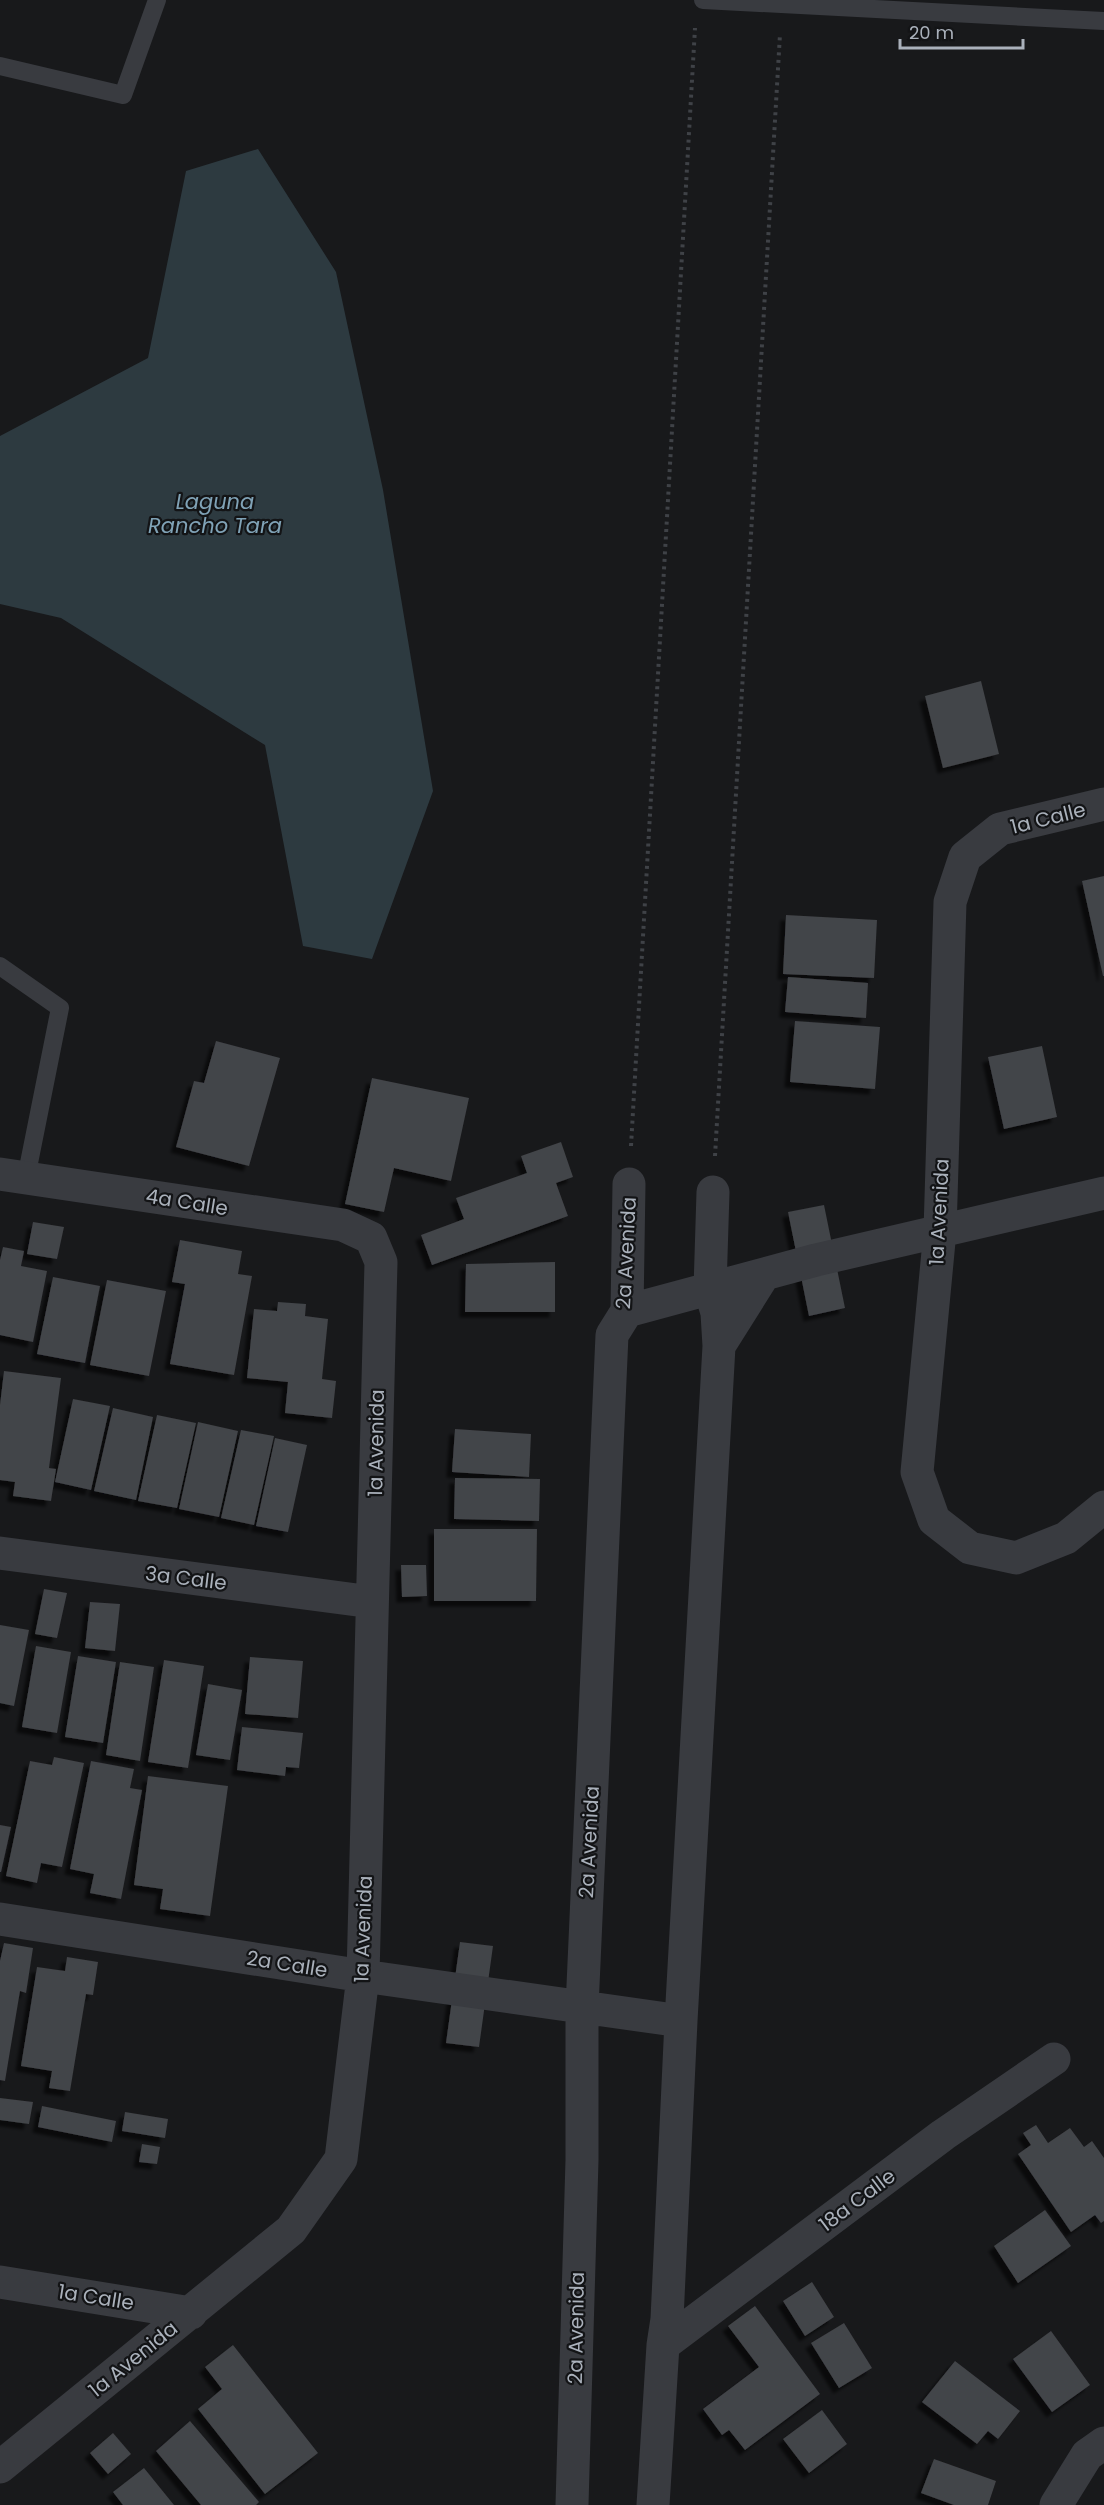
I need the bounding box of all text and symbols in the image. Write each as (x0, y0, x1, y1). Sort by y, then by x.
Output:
scale bar (900, 12, 1023, 50)
text: 20 m (909, 20, 954, 45)
water label: Laguna Rancho Tara (148, 487, 282, 540)
street label: 1a Calle (1008, 795, 1088, 841)
street label: 1a Avenida (922, 1158, 956, 1266)
street label: 4a Calle (144, 1182, 230, 1222)
street label: 2a Avenida (609, 1196, 643, 1310)
street label: 1a Avenida (361, 1389, 391, 1497)
street label: 3a Calle (144, 1559, 228, 1597)
street label: 2a Avenida (572, 1785, 606, 1899)
street label: 1a Avenida (347, 1875, 379, 1983)
street label: 2a Calle (245, 1944, 329, 1984)
street label: 18a Calle (813, 2162, 901, 2238)
street label: 2a Avenida (561, 2272, 591, 2384)
street label: 1a Calle (56, 2277, 136, 2317)
street label: 1a Avenida (83, 2314, 183, 2404)

